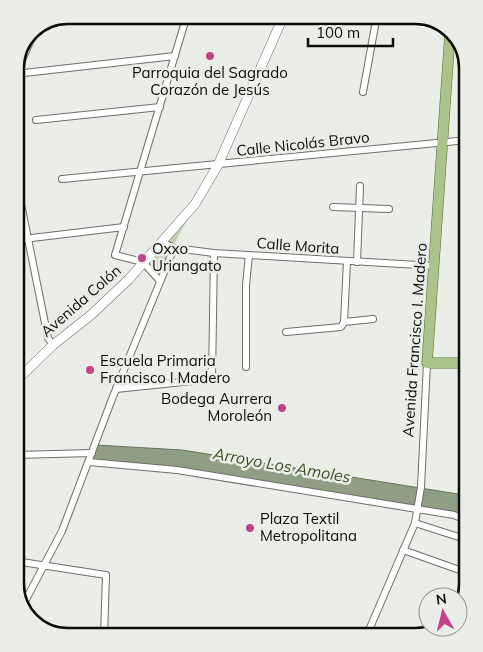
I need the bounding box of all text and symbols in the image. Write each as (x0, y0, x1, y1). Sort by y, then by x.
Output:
scale bar (308, 15, 393, 47)
text: 100 m (316, 23, 360, 42)
marker: Parroquia del Sagrado Corazón de Jesús (204, 50, 216, 62)
place label: Parroquia del Sagrado Corazón de Jesús (132, 63, 288, 99)
street label: Calle Nicolás Bravo (235, 127, 370, 160)
street label: Calle Morita (256, 233, 340, 258)
place label: Oxxo Uriangato (152, 239, 222, 275)
street label: Avenida Francisco I. Madero (398, 242, 431, 438)
marker: Oxxo Uriangato (136, 252, 148, 264)
street label: Avenida Colón (37, 261, 125, 341)
place label: Escuela Primaria Francisco I Madero (100, 351, 230, 387)
marker: Escuela Primaria Francisco I Madero (84, 364, 96, 376)
place label: Bodega Aurrera Moroleón (161, 389, 272, 425)
marker: Bodega Aurrera Moroleón (276, 402, 288, 414)
water label: Arroyo Los Amoles (211, 443, 352, 487)
place label: Plaza Textil Metropolitana (260, 509, 357, 545)
marker: Plaza Textil Metropolitana (244, 522, 256, 534)
north arrow (418, 587, 468, 637)
text: N (435, 589, 448, 609)

